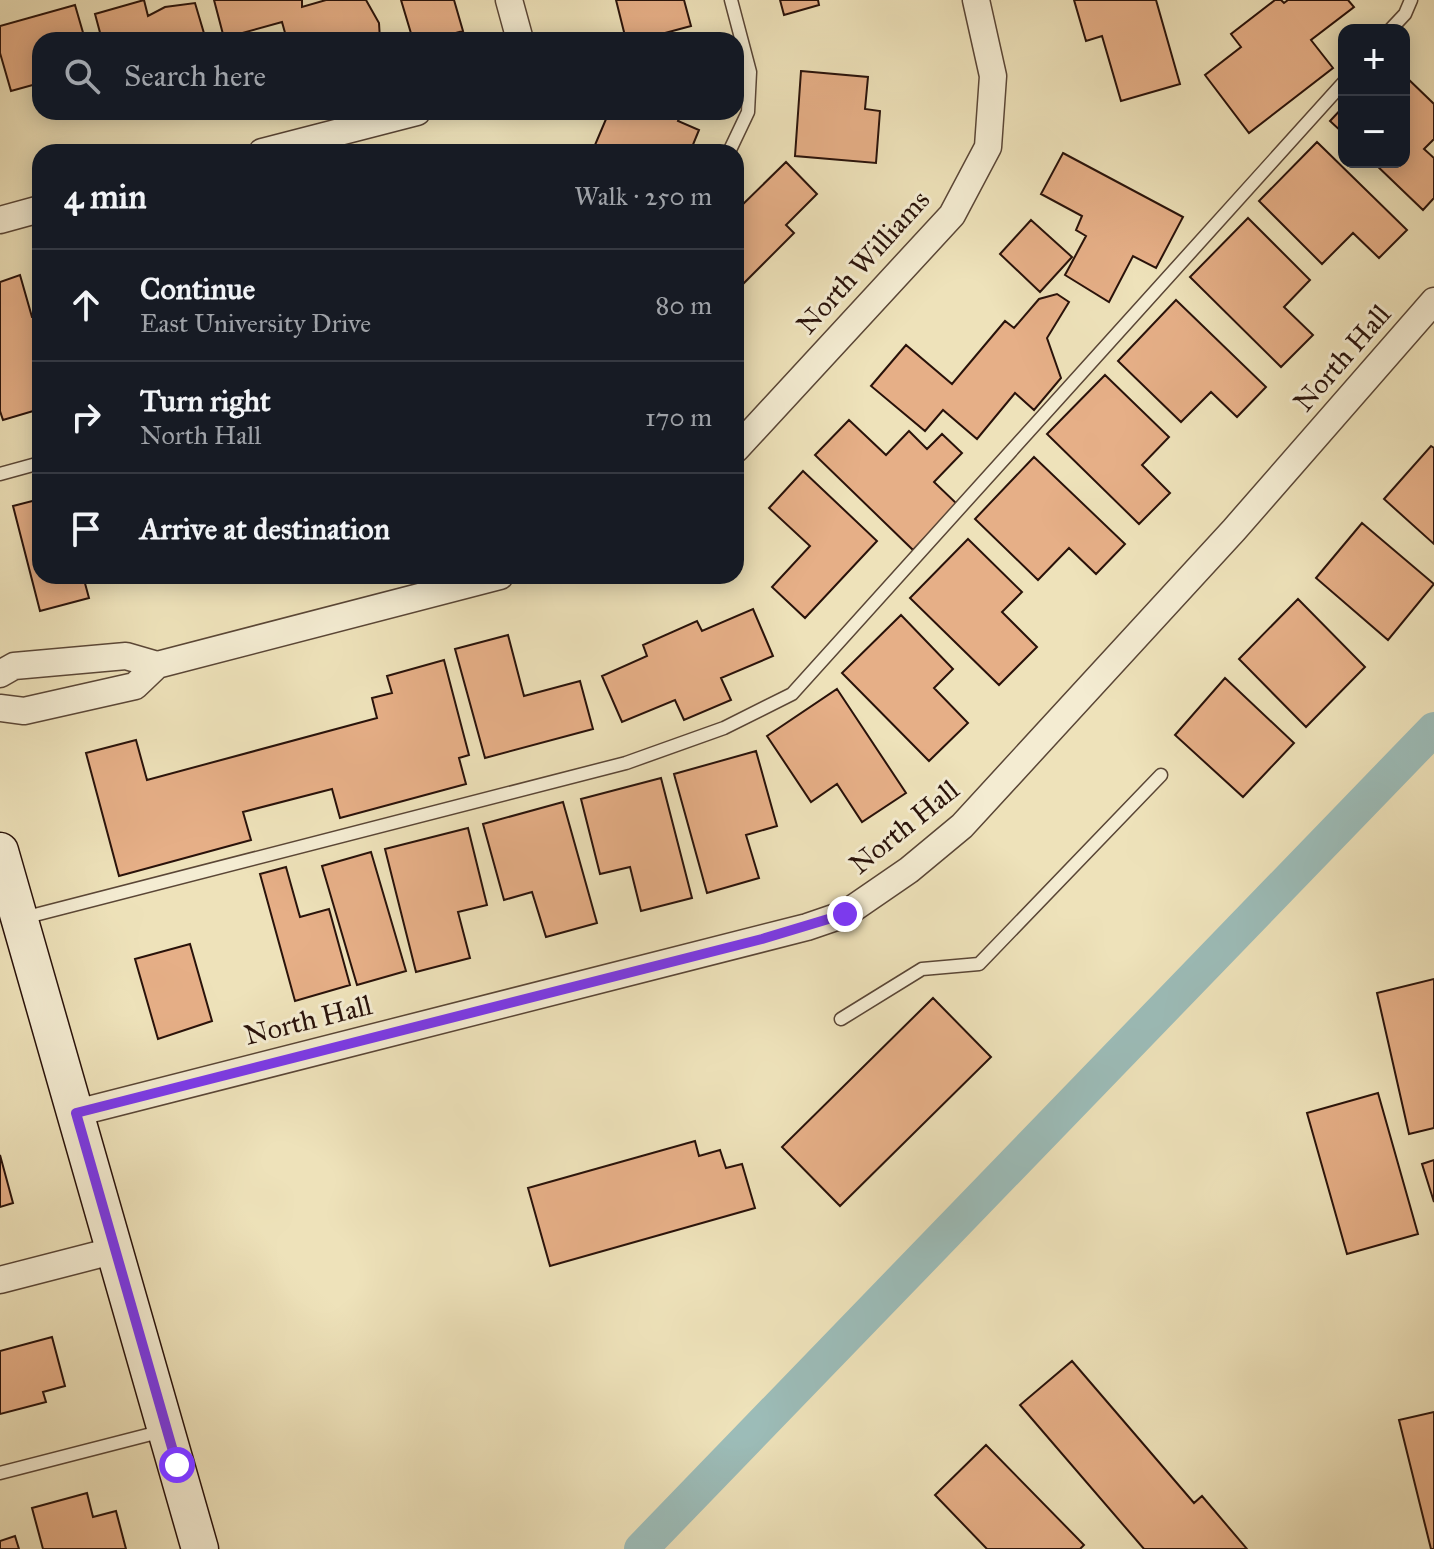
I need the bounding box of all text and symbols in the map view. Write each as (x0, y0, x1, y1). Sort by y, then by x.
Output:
map controls (1338, 24, 1410, 168)
button: + (1338, 24, 1410, 96)
search box (32, 32, 744, 120)
icon: search (60, 54, 104, 98)
text: Search here (124, 58, 266, 94)
button: − (1338, 96, 1410, 168)
text: 4 min (64, 176, 147, 217)
text: Walk · 250 m (574, 180, 712, 212)
street label: North Williams (789, 183, 937, 341)
text: Continue (140, 271, 255, 307)
icon: ahead (64, 283, 108, 327)
text: 80 m (656, 289, 712, 321)
street label: North Hall (1286, 297, 1398, 419)
text: East University Drive (140, 307, 371, 339)
text: Turn right (140, 383, 271, 419)
icon: right (64, 395, 108, 439)
text: 170 m (645, 401, 712, 433)
text: North Hall (140, 419, 261, 451)
icon: arrive (64, 507, 108, 551)
text: Arrive at destination (140, 511, 390, 547)
street label: North Hall (842, 772, 966, 882)
route end (827, 896, 863, 932)
street label: North Hall (240, 987, 376, 1053)
route start (159, 1447, 195, 1483)

